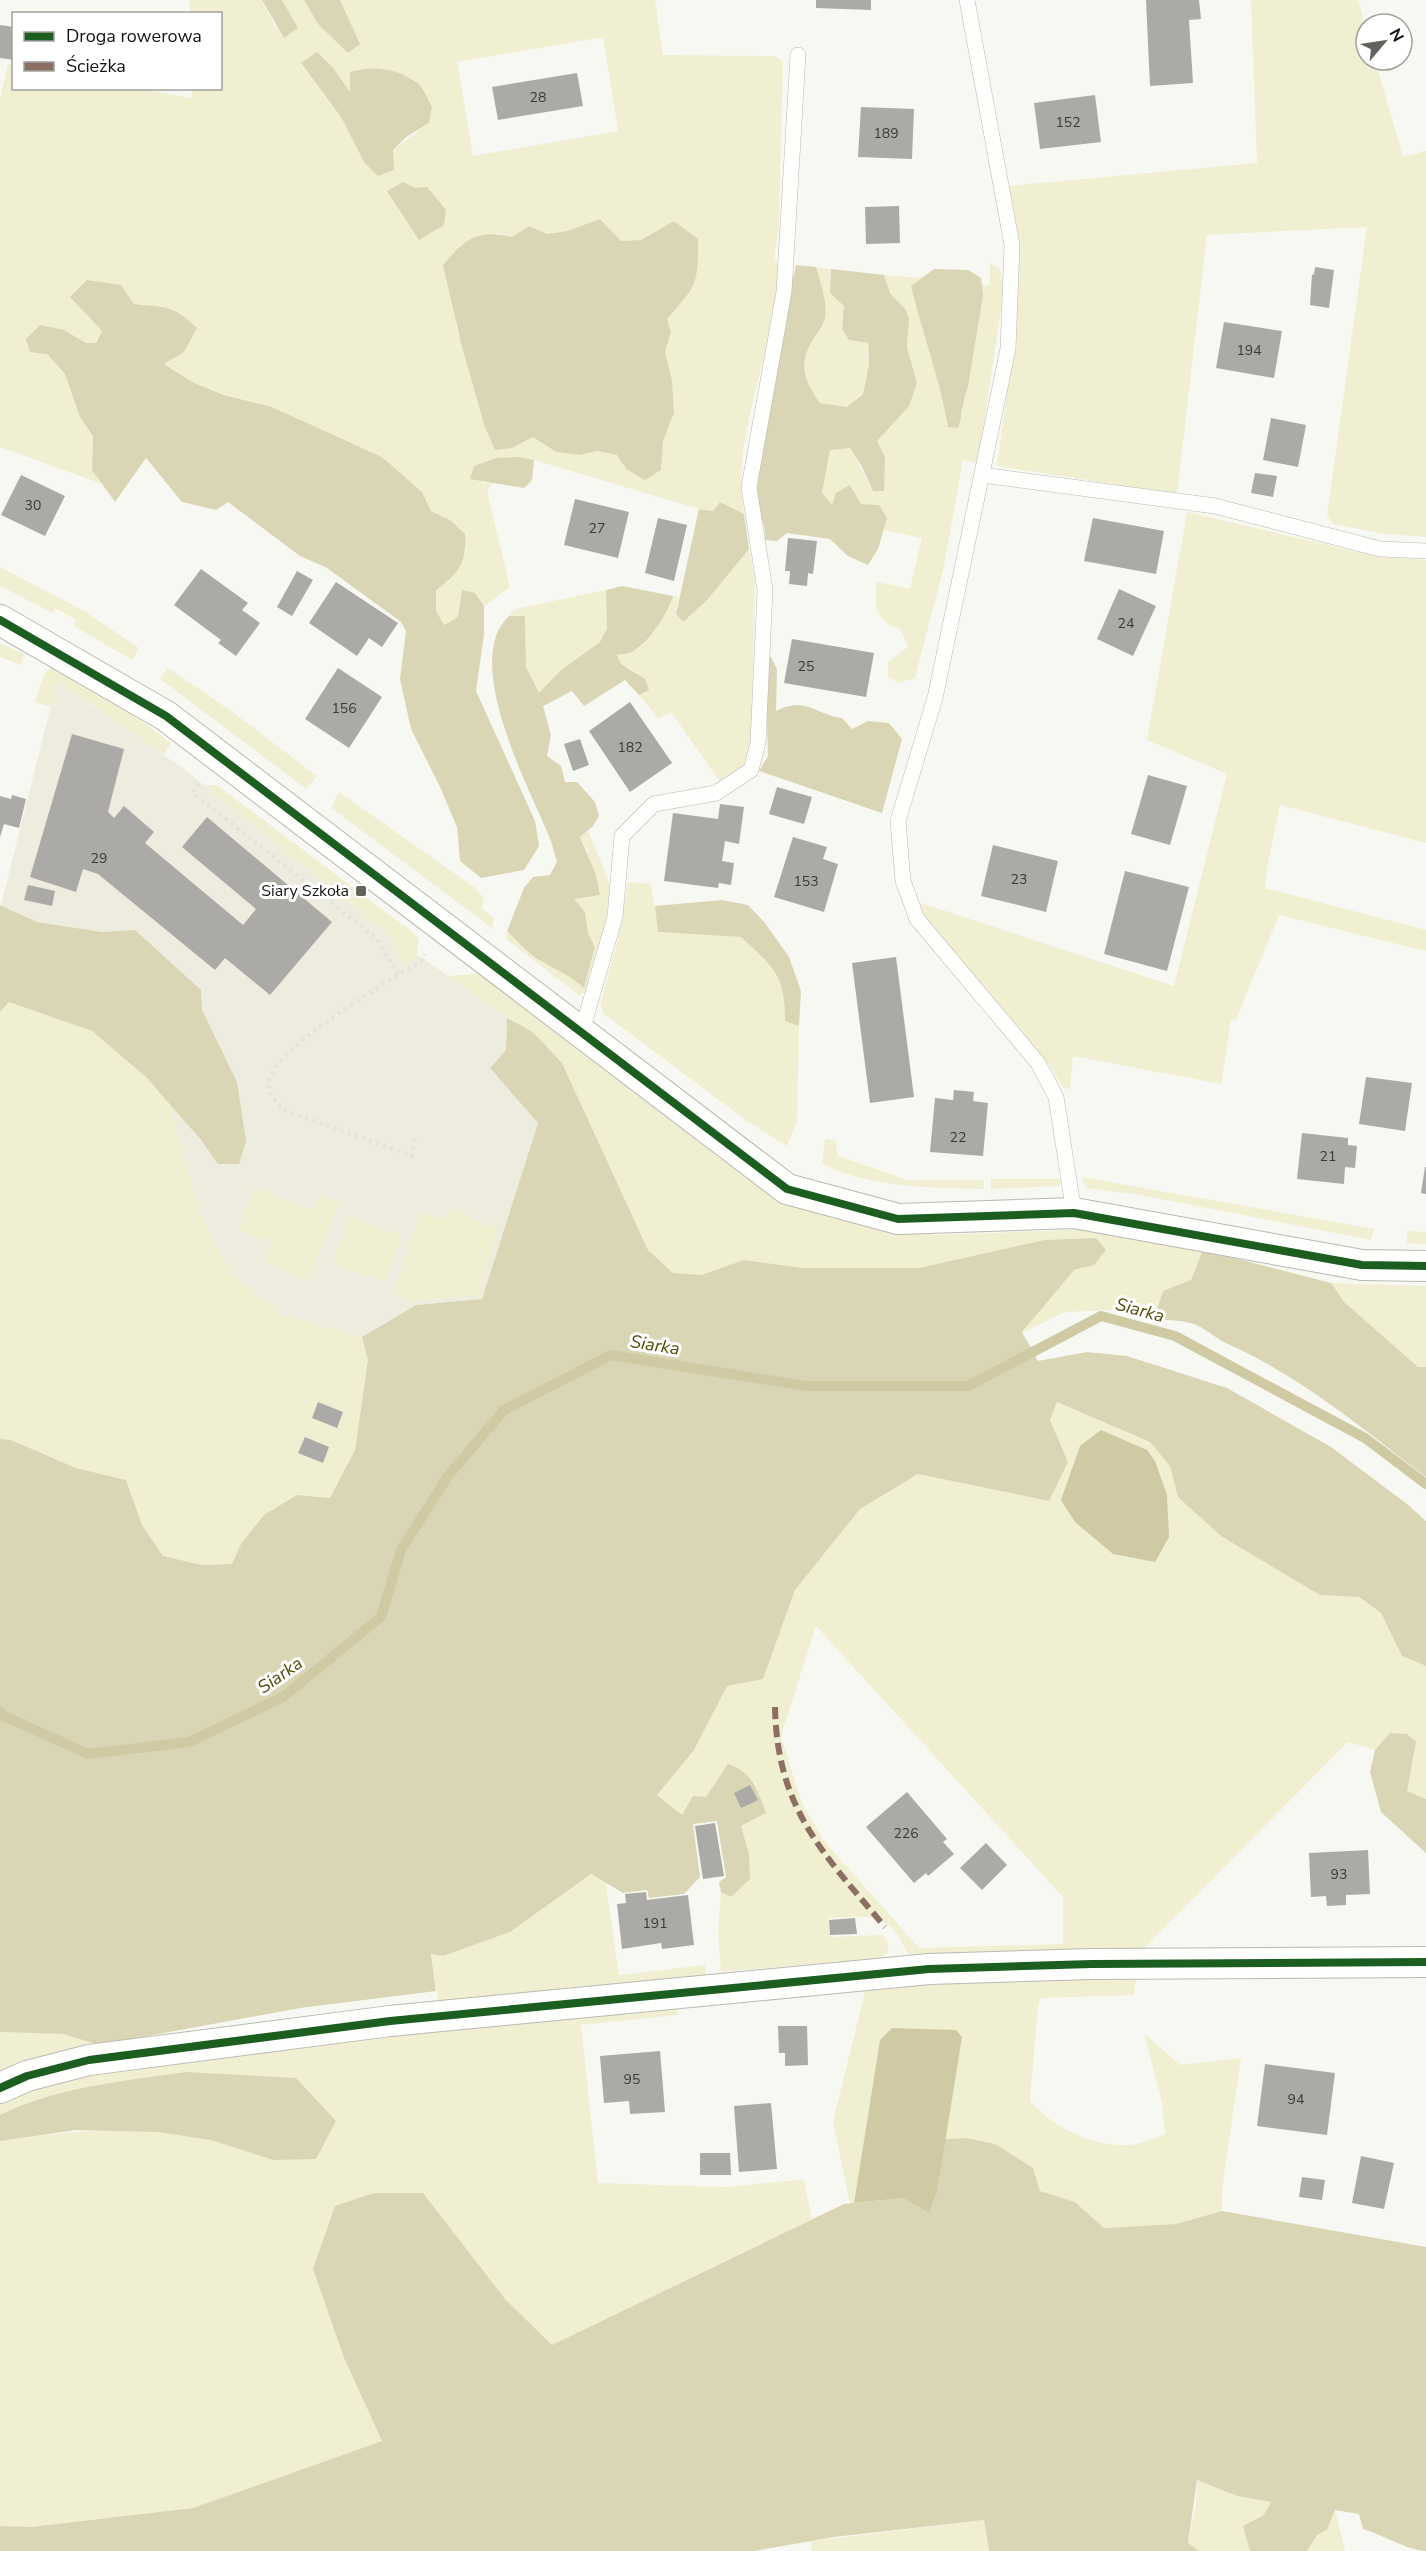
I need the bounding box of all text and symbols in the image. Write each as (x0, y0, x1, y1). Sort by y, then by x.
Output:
legend (12, 12, 222, 90)
north arrow (1354, 12, 1414, 72)
text: Droga rowerowa (66, 24, 202, 48)
text: N (1384, 25, 1409, 46)
text: Ścieżka (66, 54, 126, 78)
house number: 28 (530, 88, 546, 107)
house number: 152 (1055, 113, 1081, 132)
house number: 189 (873, 124, 899, 143)
house number: 194 (1236, 341, 1262, 360)
house number: 30 (25, 496, 41, 515)
house number: 27 (589, 519, 605, 538)
house number: 24 (1118, 614, 1134, 633)
house number: 25 (798, 657, 814, 676)
house number: 156 (331, 699, 357, 718)
house number: 182 (617, 738, 643, 757)
house number: 29 (91, 849, 107, 868)
house number: 23 (1011, 870, 1027, 889)
house number: 153 (793, 872, 819, 891)
place label: Siary Szkoła (261, 880, 349, 902)
marker: Siary Szkoła (354, 884, 368, 898)
house number: 22 (950, 1128, 966, 1147)
house number: 21 (1320, 1147, 1336, 1166)
water label: Siarka (1113, 1292, 1167, 1328)
water label: Siarka (629, 1329, 681, 1361)
water label: Siarka (253, 1651, 307, 1699)
house number: 226 (893, 1824, 919, 1843)
house number: 93 (1331, 1865, 1347, 1884)
house number: 191 (642, 1914, 668, 1933)
house number: 95 (624, 2070, 640, 2089)
house number: 94 (1288, 2090, 1304, 2109)

